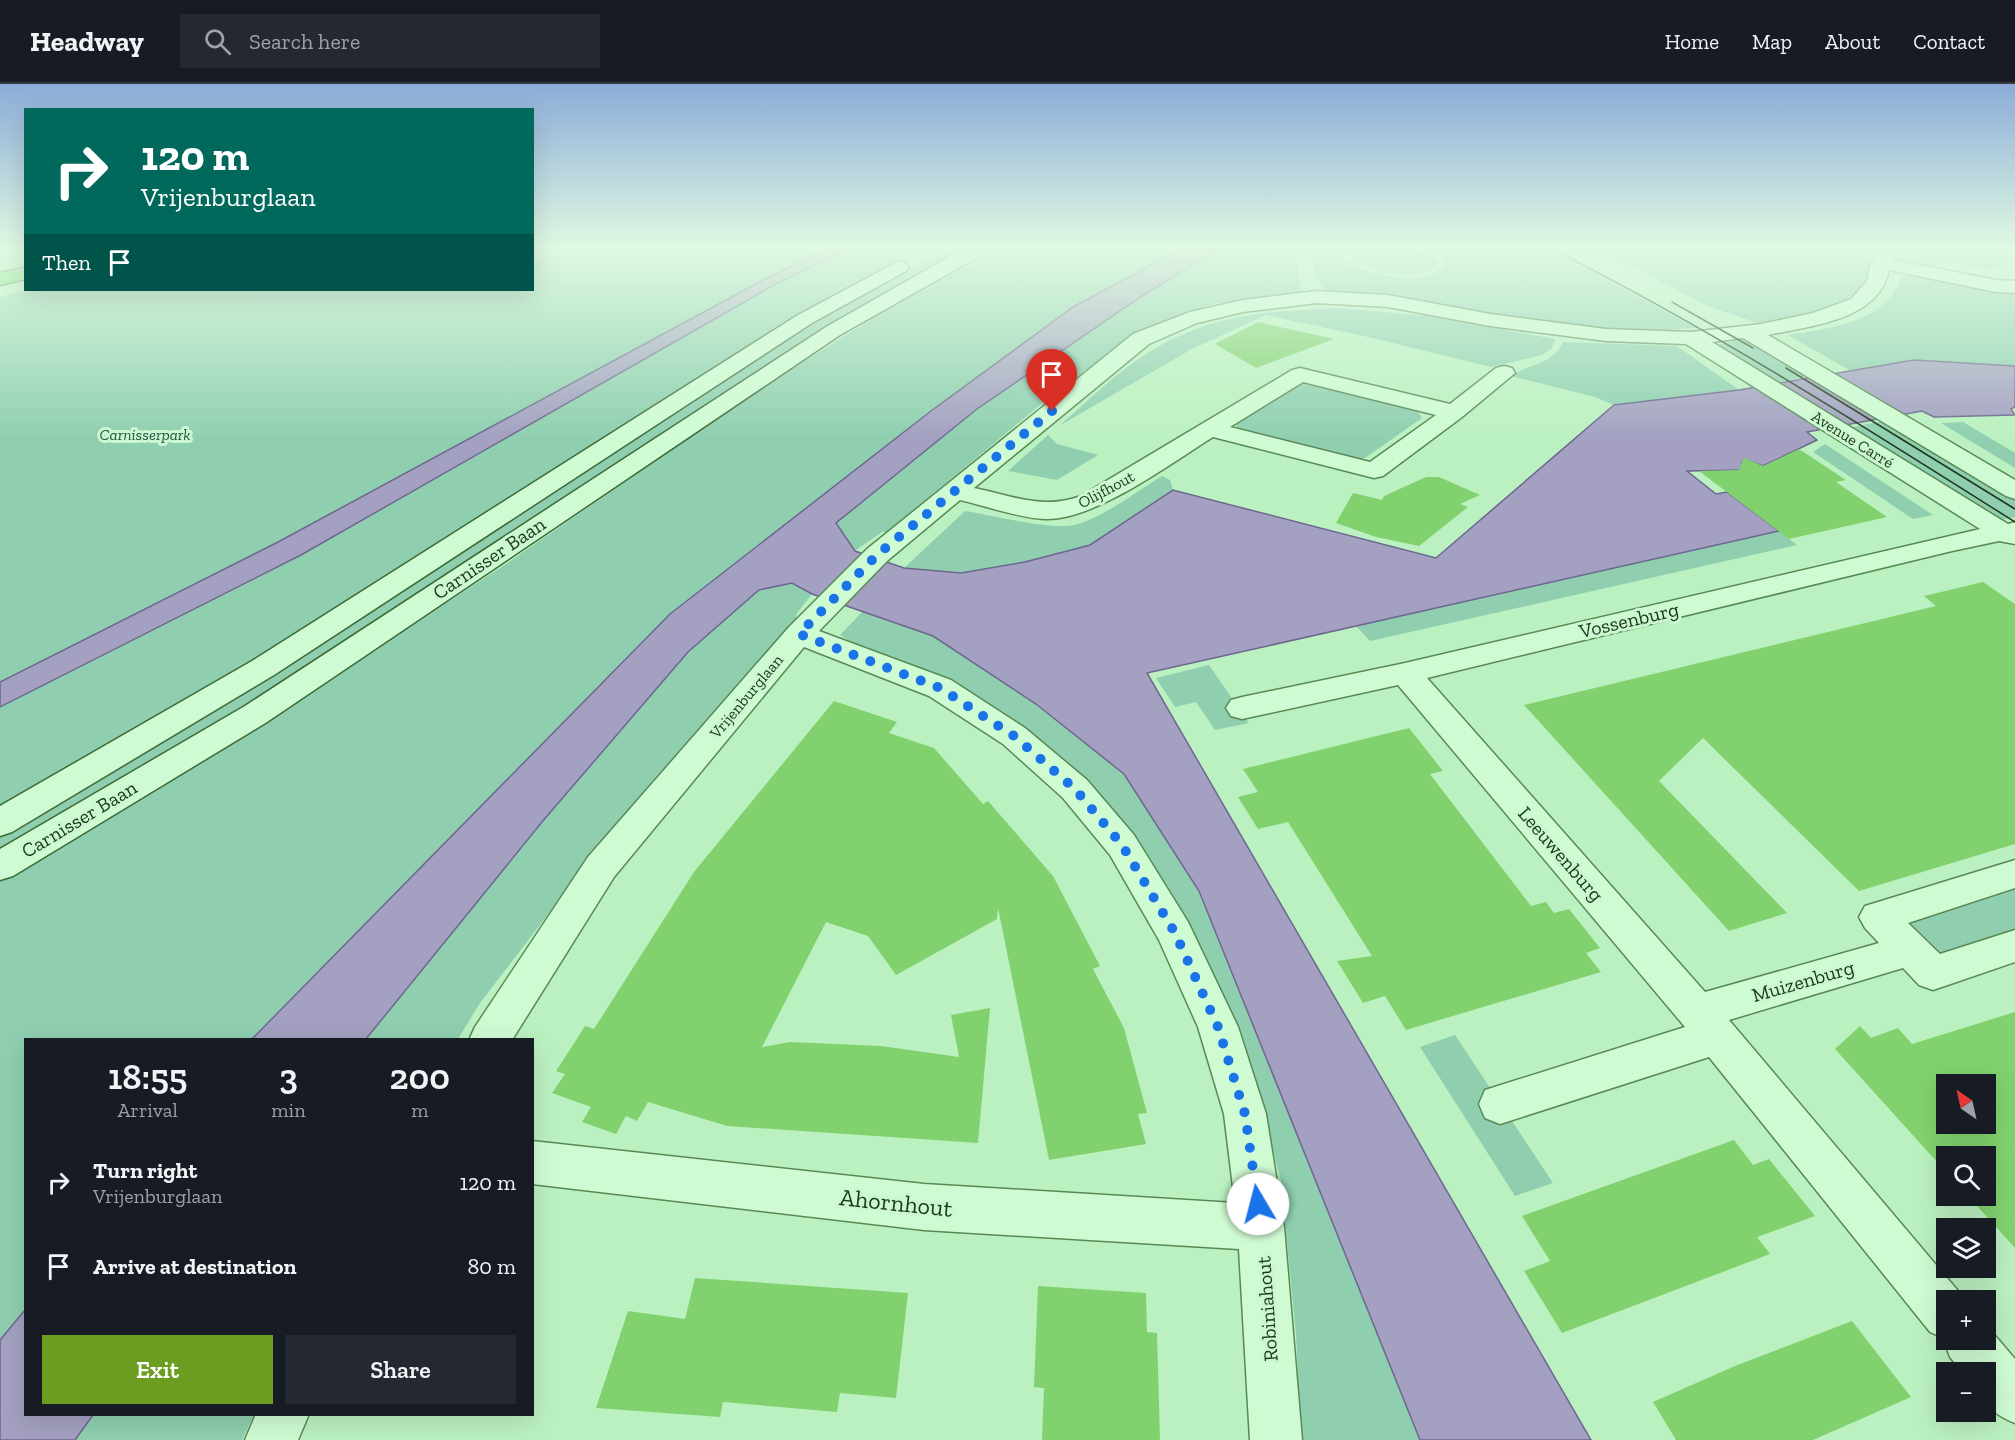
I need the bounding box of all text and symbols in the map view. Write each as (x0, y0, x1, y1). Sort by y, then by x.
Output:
search box (180, 14, 600, 68)
text: Headway (30, 25, 144, 58)
icon: search (201, 25, 234, 58)
text: Search here (249, 28, 360, 55)
text: Home (1665, 29, 1719, 54)
text: Map (1752, 29, 1792, 54)
text: About (1825, 29, 1880, 54)
text: Contact (1913, 29, 1985, 54)
text: 120 m (141, 130, 249, 181)
icon: right (42, 132, 120, 210)
text: Vrijenburglaan (141, 181, 316, 213)
icon: arrive (103, 246, 136, 279)
text: Then (42, 249, 91, 276)
pin (1026, 349, 1077, 411)
icon: arrive (1035, 358, 1068, 391)
street label: Avenue Carré (1808, 407, 1897, 472)
park label: Carnisserpark (100, 425, 190, 444)
street label: Olijfhout (1075, 467, 1138, 512)
street label: Carnisser Baan (428, 511, 550, 604)
street label: Vossenburg (1576, 597, 1681, 643)
street label: Vrijenburglaan (705, 650, 787, 743)
street label: Carnisser Baan (17, 775, 142, 863)
street label: Leeuwenburg (1513, 802, 1609, 906)
street label: Muizenburg (1749, 955, 1857, 1007)
text: 18:55 (108, 1055, 187, 1098)
text: 3 (279, 1055, 298, 1098)
text: 200 (390, 1055, 450, 1098)
north arrow (1936, 1074, 1996, 1134)
map controls (1936, 1074, 1996, 1422)
text: Arrival (118, 1098, 178, 1122)
text: min (271, 1098, 306, 1122)
text: m (411, 1098, 428, 1122)
button: search (1936, 1146, 1996, 1206)
text: Turn right (93, 1157, 197, 1184)
icon: right (42, 1166, 75, 1199)
text: 120 m (460, 1169, 516, 1196)
position arrow (1226, 1172, 1290, 1236)
street label: Ahornhout (838, 1182, 954, 1223)
text: Vrijenburglaan (93, 1184, 222, 1208)
button: layers (1936, 1218, 1996, 1278)
icon: arrive (42, 1250, 75, 1283)
text: Arrive at destination (93, 1253, 296, 1280)
text: 80 m (468, 1253, 516, 1280)
street label: Robiniahout (1251, 1255, 1283, 1362)
button: + (1936, 1290, 1996, 1350)
button: Exit (42, 1335, 273, 1404)
button: Share (285, 1335, 516, 1404)
button: − (1936, 1362, 1996, 1422)

